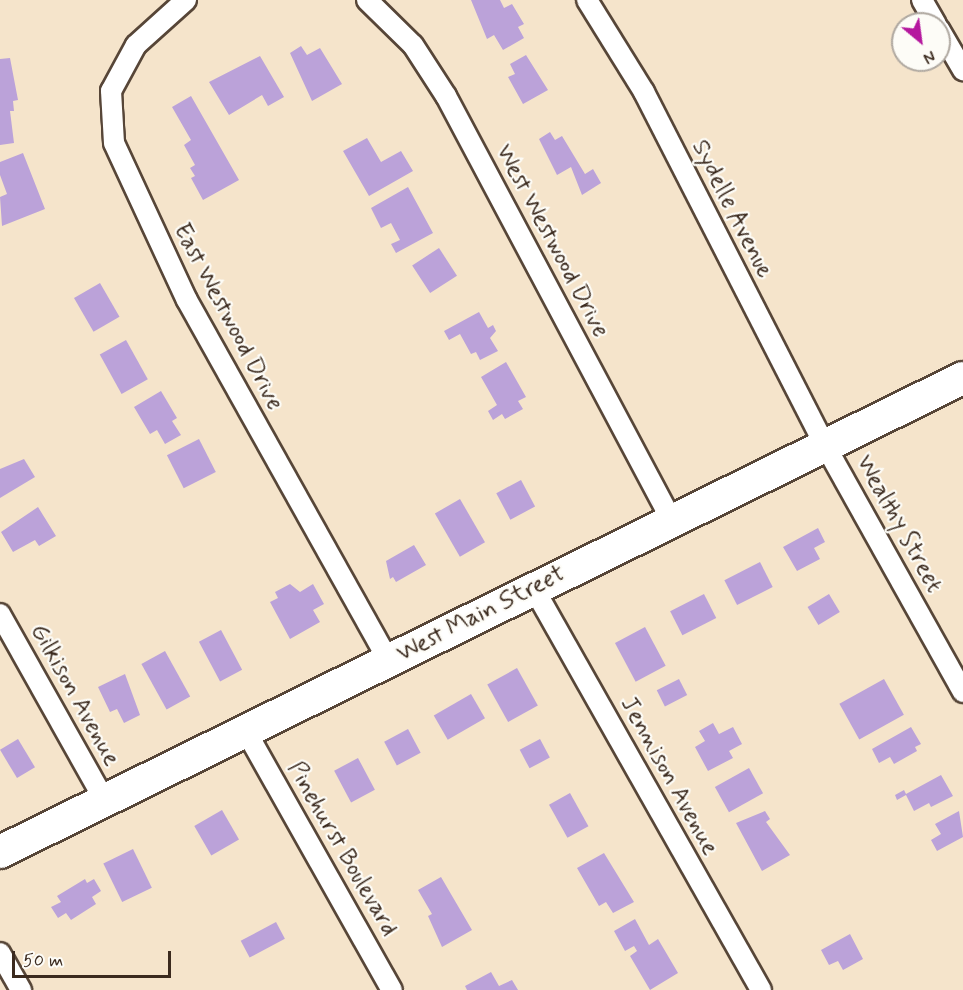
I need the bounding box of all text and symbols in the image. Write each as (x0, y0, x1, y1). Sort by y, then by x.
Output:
north arrow (891, 12, 951, 72)
text: N (919, 45, 939, 68)
street label: Sydelle Avenue (684, 133, 780, 285)
street label: West Westwood Drive (489, 141, 615, 341)
street label: East Westwood Drive (167, 220, 289, 414)
street label: Wealthy Street (848, 448, 950, 600)
street label: West Main Street (393, 560, 569, 668)
street label: Gilkison Avenue (24, 618, 126, 772)
street label: Jennison Avenue (613, 691, 725, 861)
street label: Pinehurst Boulevard (280, 757, 404, 941)
scale bar (15, 939, 174, 977)
text: 50 m (23, 949, 63, 973)

